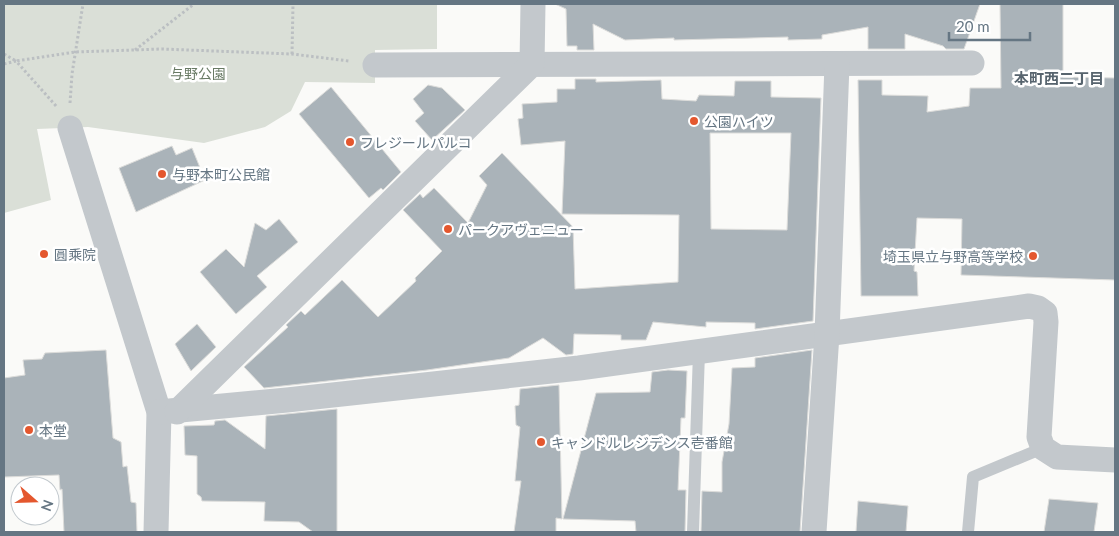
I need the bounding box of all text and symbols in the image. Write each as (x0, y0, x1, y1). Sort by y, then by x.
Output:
scale bar (949, 10, 1030, 42)
text: 20 m (956, 17, 990, 35)
park label: 与野公園 (170, 65, 226, 82)
district label: 本町西二丁目 (1014, 69, 1104, 87)
place label: 公園ハイツ (704, 113, 774, 130)
marker: 公園ハイツ (688, 115, 700, 127)
place label: フレジールパルコ (360, 134, 472, 151)
marker: フレジールパルコ (344, 136, 356, 148)
place label: 与野本町公民館 (172, 166, 270, 183)
marker: 与野本町公民館 (156, 168, 168, 180)
place label: パークアヴェニュー (458, 221, 584, 238)
marker: パークアヴェニュー (442, 223, 454, 235)
place label: 圓乘院 (54, 246, 96, 263)
marker: 圓乘院 (38, 248, 50, 260)
place label: 埼玉県立与野高等学校 (883, 248, 1023, 265)
marker: 埼玉県立与野高等学校 (1027, 250, 1039, 262)
place label: 本堂 (39, 422, 67, 439)
marker: 本堂 (23, 424, 35, 436)
place label: キャンドルレジデンス壱番館 (551, 434, 733, 451)
marker: キャンドルレジデンス壱番館 (535, 436, 547, 448)
north arrow (10, 476, 60, 526)
text: N (38, 498, 58, 514)

